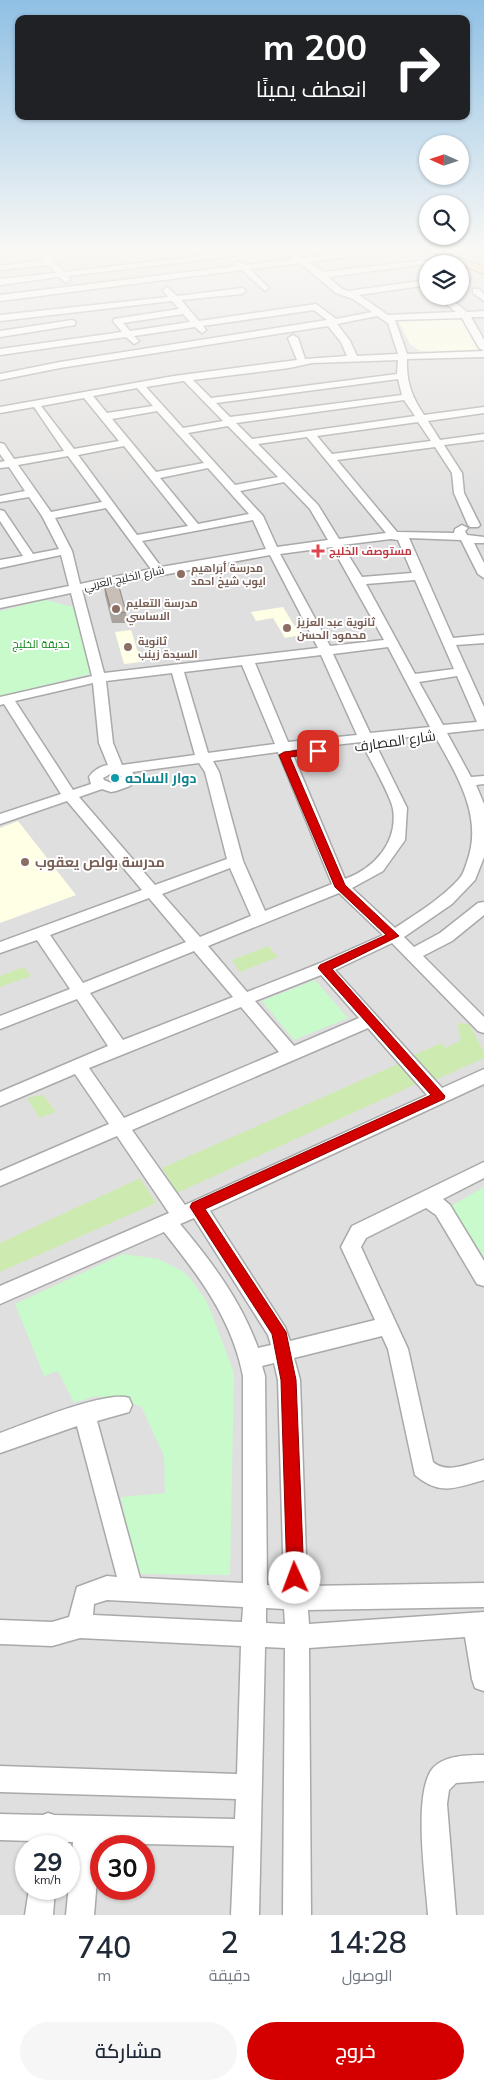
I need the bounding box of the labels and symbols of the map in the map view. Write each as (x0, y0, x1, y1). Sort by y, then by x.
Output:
north arrow (419, 135, 469, 185)
marker: مستوصف الخليج (311, 544, 325, 558)
place label: مستوصف الخليج (329, 544, 412, 559)
place label: مدرسة أبراهيم ايوب شيخ احمد (191, 561, 266, 589)
street label: شارع الخليج العربي (82, 563, 166, 595)
marker: مدرسة أبراهيم ايوب شيخ احمد (175, 568, 187, 580)
place label: مدرسة التعليم الاساسي (126, 596, 198, 626)
marker: مدرسة التعليم الاساسي (110, 603, 122, 615)
place label: ثانوية عبد العزيز محمود الحسن (296, 615, 376, 643)
marker: ثانوية عبد العزيز محمود الحسن (281, 622, 293, 634)
place label: ثانوية السيدة زينب (138, 634, 198, 661)
park label: حديقة الخليج (12, 637, 70, 652)
marker: ثانوية السيدة زينب (122, 641, 134, 653)
street label: شارع المصارف (353, 726, 437, 756)
pin (297, 730, 339, 772)
place label: دوار الساحه (125, 769, 196, 787)
marker: دوار الساحه (109, 772, 121, 784)
place label: مدرسة بولص يعقوب (35, 853, 165, 871)
marker: مدرسة بولص يعقوب (19, 856, 31, 868)
position arrow (268, 1551, 320, 1603)
speed limit sign: 30 (90, 1835, 155, 1900)

